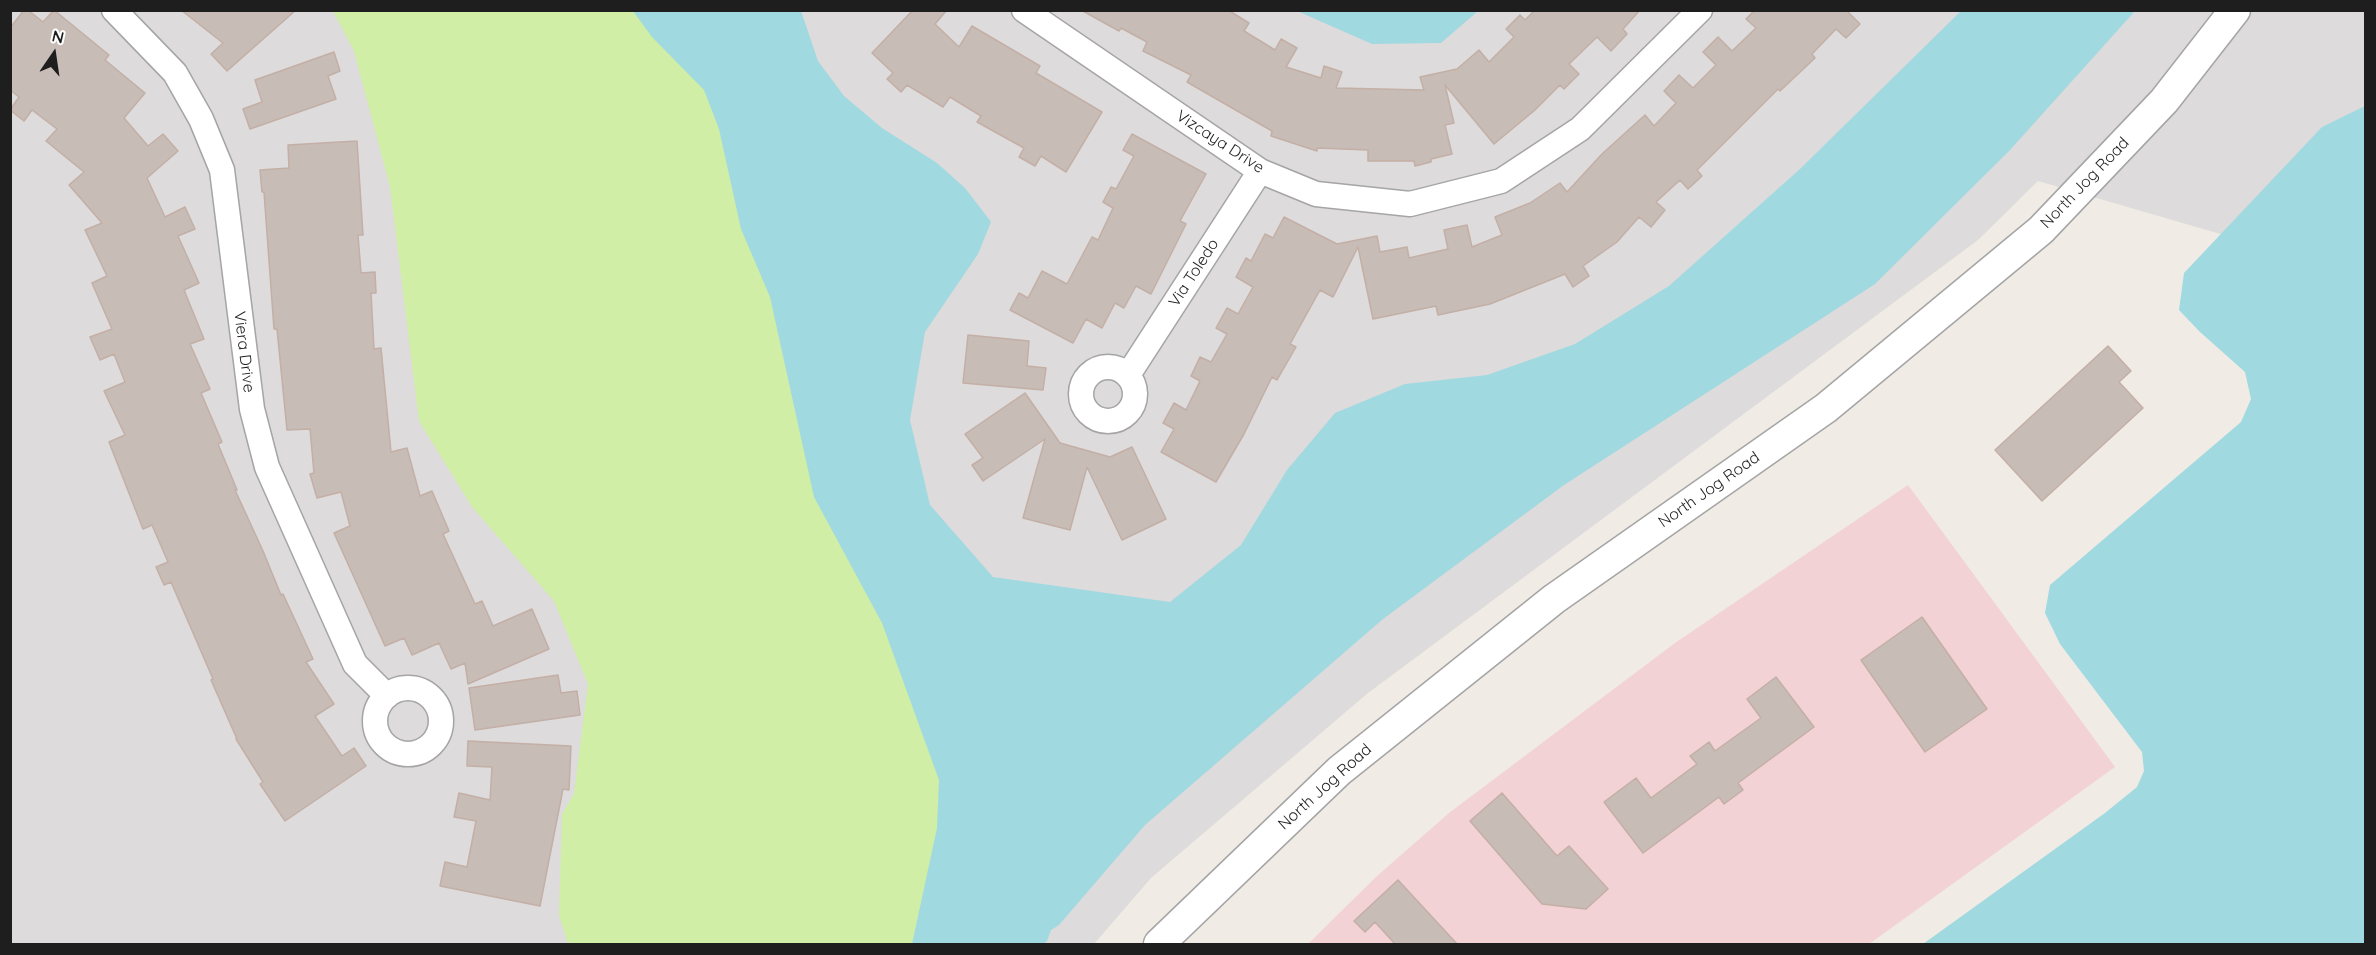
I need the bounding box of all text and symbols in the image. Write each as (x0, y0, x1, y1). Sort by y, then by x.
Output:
north arrow (24, 24, 84, 84)
text: N (50, 25, 66, 48)
street label: Vizcaya Drive (1172, 106, 1268, 178)
street label: North Jog Road (2037, 133, 2133, 233)
street label: Via Toledo (1165, 235, 1223, 311)
street label: Viera Drive (229, 310, 259, 394)
street label: North Jog Road (1655, 448, 1763, 532)
street label: North Jog Road (1274, 740, 1376, 834)

